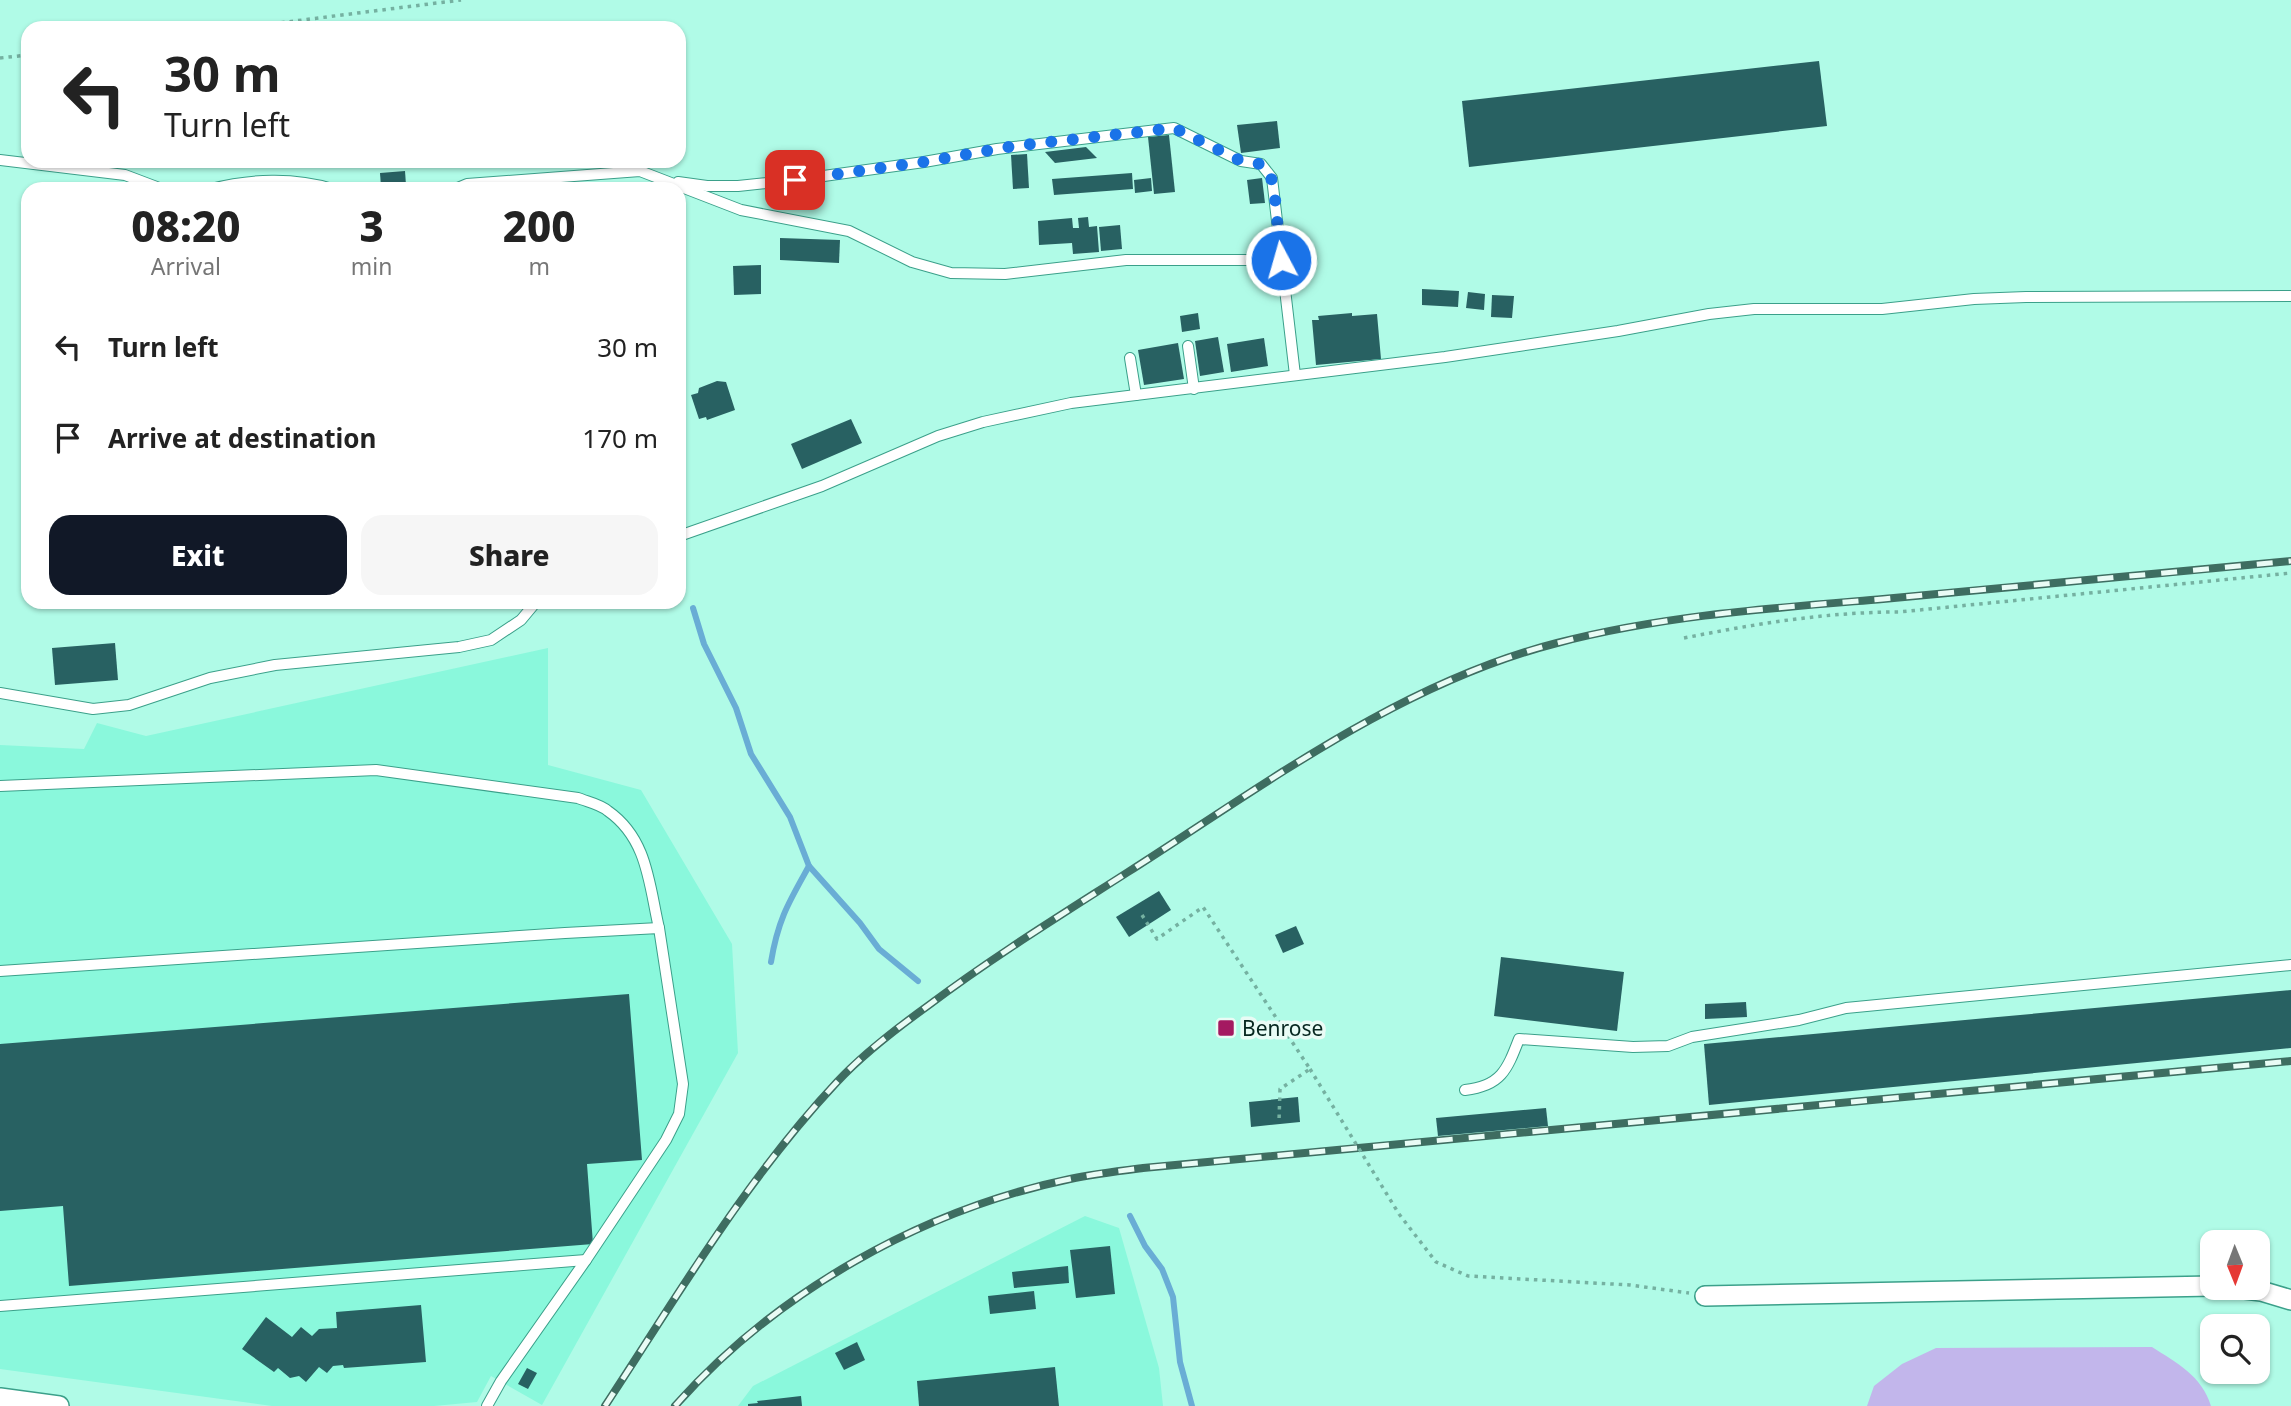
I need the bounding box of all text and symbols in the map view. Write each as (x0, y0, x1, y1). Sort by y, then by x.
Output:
text: 30 m (164, 40, 281, 106)
icon: left (49, 49, 140, 140)
text: Turn left (164, 103, 290, 146)
pin (765, 150, 825, 210)
icon: arrive (776, 161, 814, 199)
text: 08:20 (131, 197, 240, 254)
text: 3 (359, 197, 384, 254)
text: 200 (503, 197, 576, 254)
position arrow (1244, 223, 1318, 297)
text: Arrival (151, 250, 221, 282)
text: min (351, 250, 392, 282)
text: m (528, 250, 550, 282)
icon: left (49, 328, 87, 366)
text: Turn left (108, 329, 219, 365)
text: 30 m (597, 329, 658, 365)
icon: arrive (49, 419, 87, 457)
text: Arrive at destination (108, 420, 377, 456)
text: 170 m (582, 420, 658, 456)
button: Exit (49, 515, 347, 595)
button: Share (361, 515, 658, 595)
place label: Benrose (1242, 1014, 1323, 1042)
marker: Benrose (1216, 1018, 1236, 1038)
north arrow (2200, 1230, 2270, 1300)
map controls (2200, 1230, 2270, 1384)
button: search (2200, 1314, 2270, 1384)

